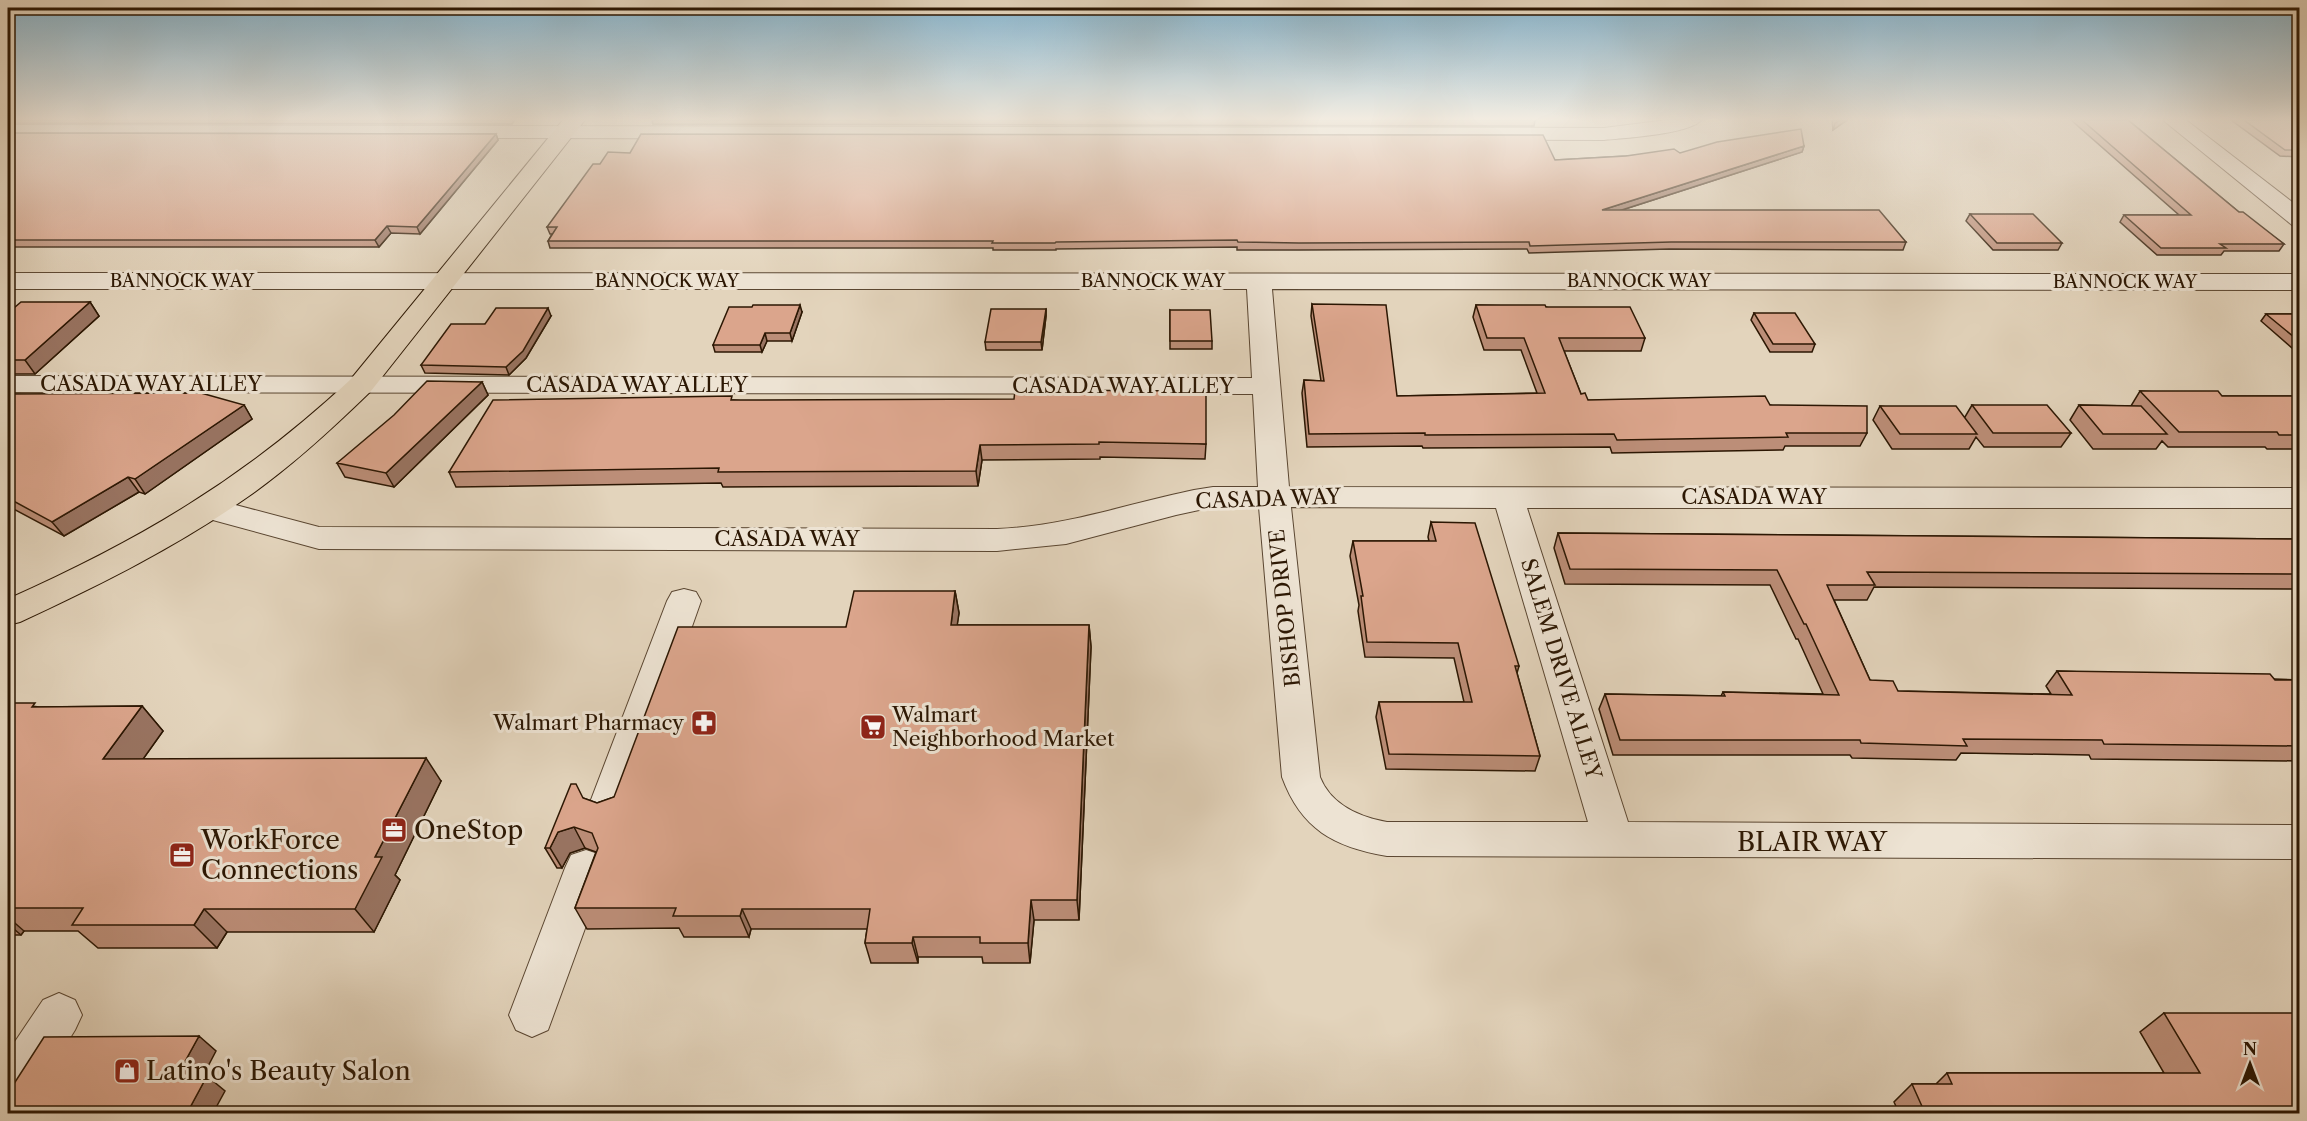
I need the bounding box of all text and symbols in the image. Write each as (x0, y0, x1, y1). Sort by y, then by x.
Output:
street label: BANNOCK WAY (110, 270, 256, 292)
street label: BANNOCK WAY (595, 270, 741, 292)
street label: BANNOCK WAY (1081, 270, 1227, 292)
street label: BANNOCK WAY (1567, 270, 1713, 292)
street label: BANNOCK WAY (2053, 271, 2199, 293)
street label: CASADA WAY ALLEY (40, 371, 263, 396)
street label: CASADA WAY ALLEY (526, 372, 749, 397)
street label: CASADA WAY ALLEY (1012, 373, 1235, 398)
street label: CASADA WAY (1195, 483, 1342, 514)
street label: CASADA WAY (1681, 484, 1828, 509)
street label: CASADA WAY (714, 526, 861, 551)
street label: BISHOP DRIVE (1264, 528, 1305, 688)
street label: SALEM DRIVE ALLEY (1516, 555, 1607, 783)
place label: Walmart Neighborhood Market (891, 702, 1115, 751)
pharmacy icon: Walmart Pharmacy (689, 708, 719, 738)
place label: Walmart Pharmacy (492, 710, 684, 735)
supermarket icon: Walmart Neighborhood Market (858, 712, 888, 742)
place label: OneStop (414, 814, 523, 846)
office icon: OneStop (379, 815, 409, 845)
place label: WorkForce Connections (200, 824, 358, 886)
street label: BLAIR WAY (1737, 826, 1888, 858)
office icon: WorkForce Connections (167, 840, 197, 870)
north arrow (2220, 1034, 2280, 1094)
text: N (2243, 1039, 2257, 1059)
place label: Latino's Beauty Salon (146, 1055, 411, 1087)
shop icon: Latino's Beauty Salon (112, 1056, 142, 1086)

